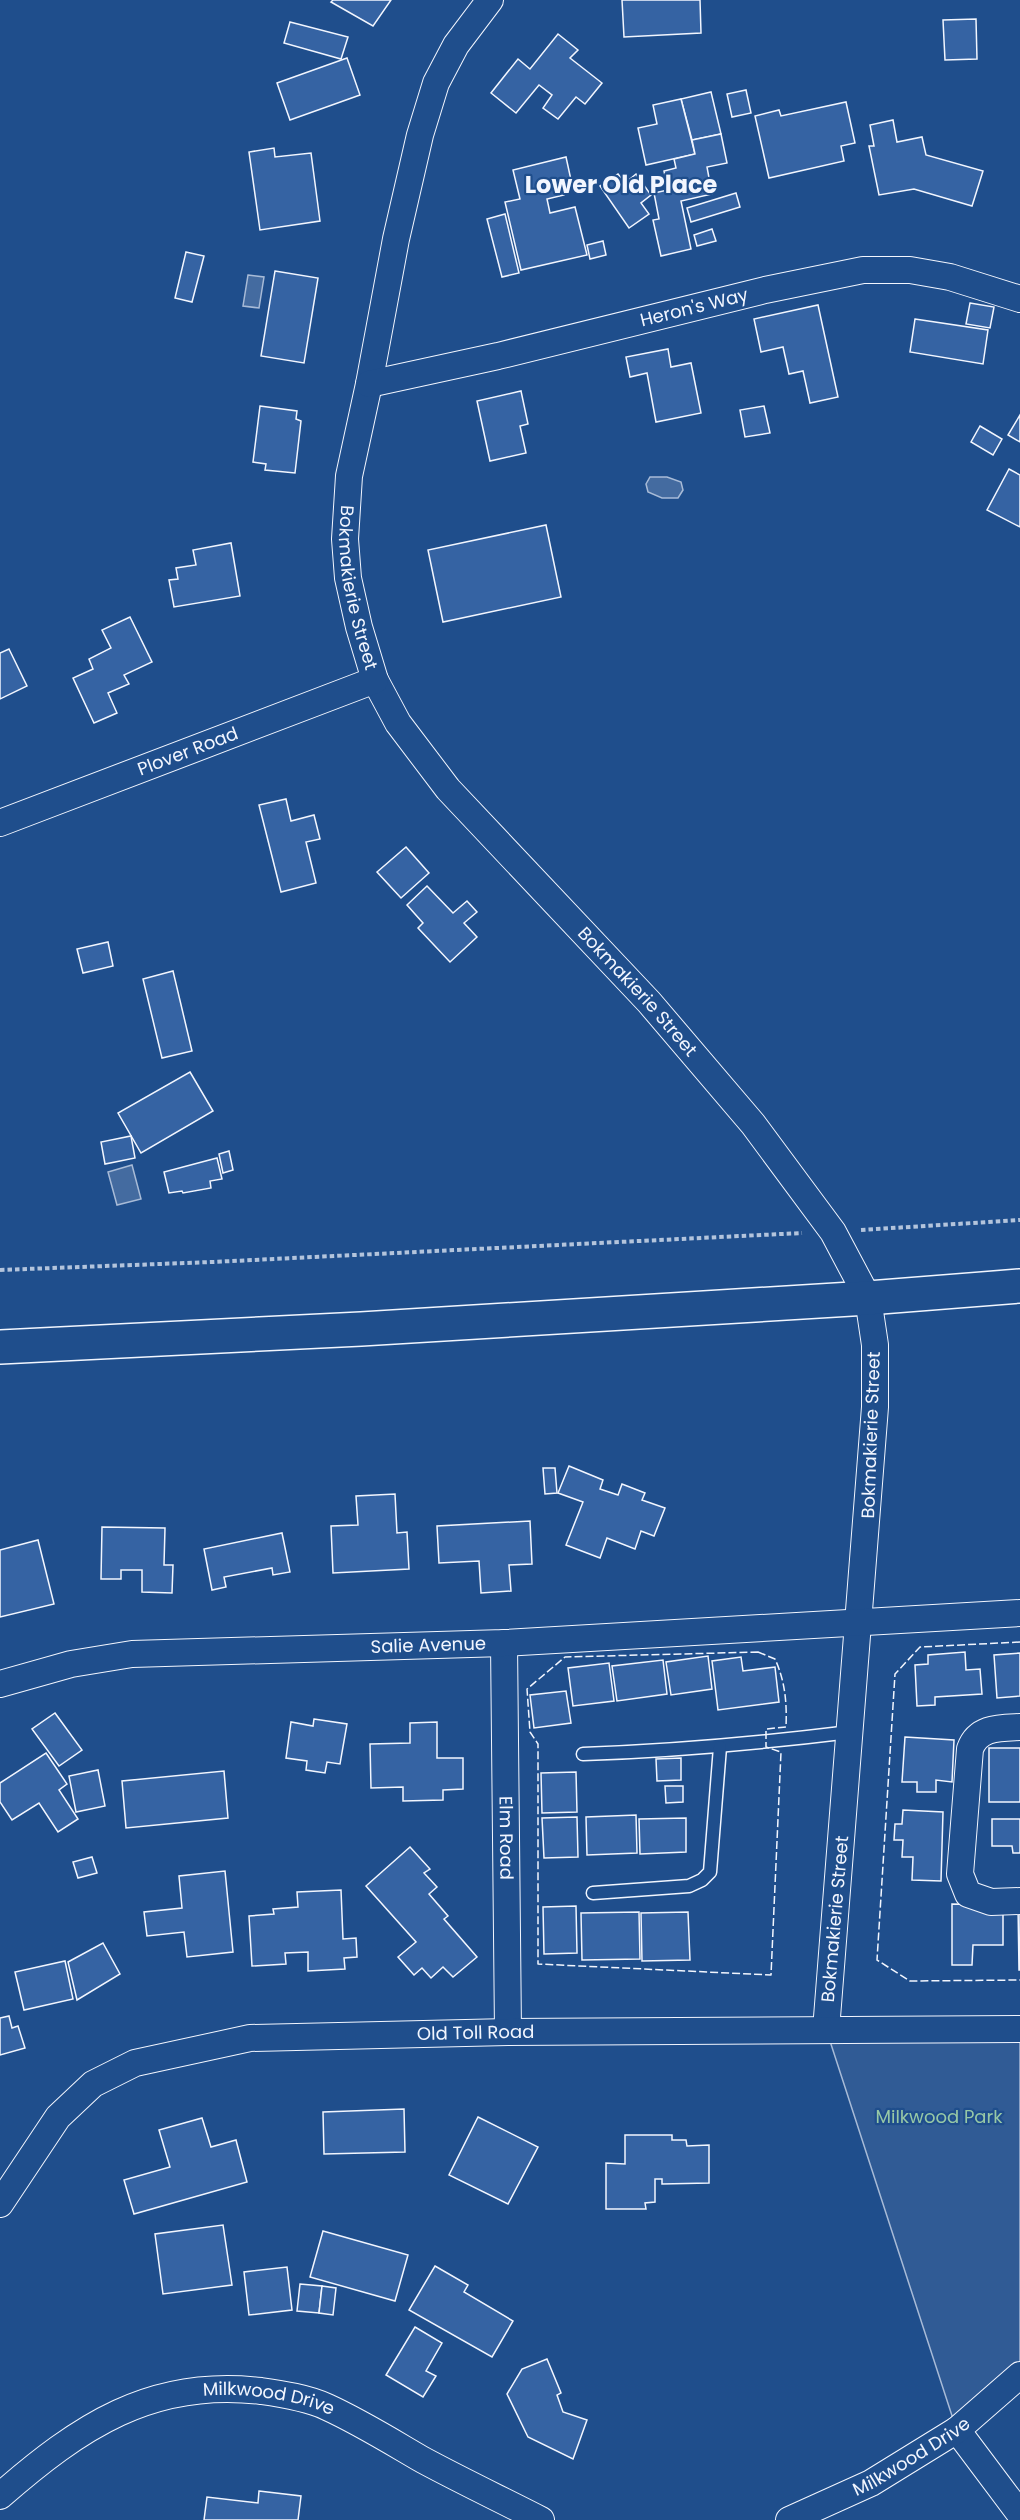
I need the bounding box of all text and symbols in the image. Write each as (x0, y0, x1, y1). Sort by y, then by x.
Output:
district label: Lower Old Place (525, 168, 718, 201)
street label: Heron's Way (637, 282, 751, 332)
street label: Bokmakierie Street (333, 504, 384, 673)
street label: Plover Road (134, 720, 242, 781)
street label: Bokmakierie Street (572, 921, 703, 1062)
street label: Bokmakierie Street (855, 1351, 886, 1519)
street label: Salie Avenue (370, 1631, 486, 1659)
street label: Elm Road (494, 1796, 519, 1880)
street label: Bokmakierie Street (815, 1835, 854, 2003)
street label: Old Toll Road (417, 2019, 534, 2046)
park label: Milkwood Park (876, 2104, 1003, 2129)
street label: Milkwood Drive (202, 2376, 339, 2421)
street label: Milkwood Drive (849, 2411, 975, 2502)

